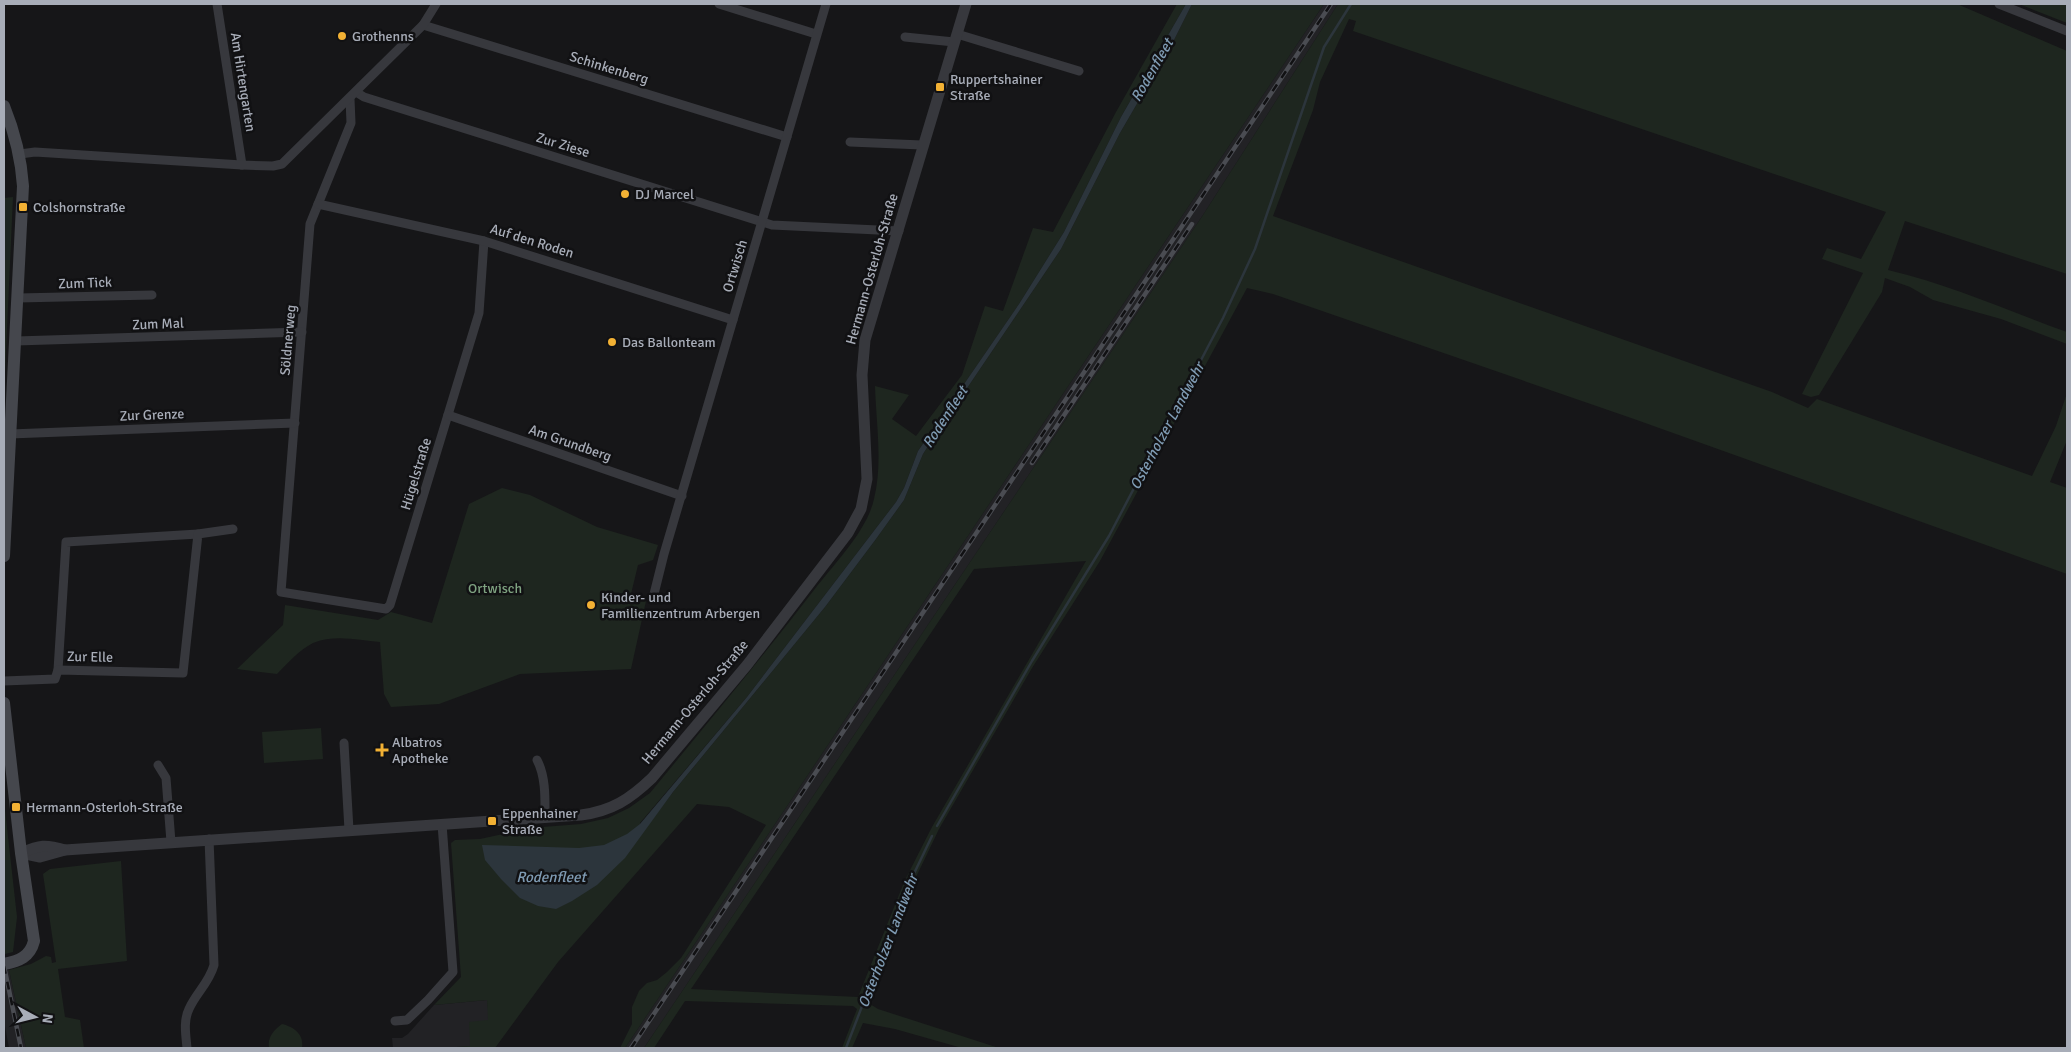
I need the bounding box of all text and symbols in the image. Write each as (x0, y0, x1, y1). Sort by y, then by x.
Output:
place label: Grothenns (352, 28, 414, 45)
marker: Grothenns (336, 30, 348, 42)
street label: Am Hirtengarten (227, 31, 259, 133)
water label: Rodenfleet (1127, 34, 1178, 105)
street label: Schinkenberg (567, 48, 651, 88)
place label: Ruppertshainer Straße (950, 71, 1043, 104)
marker: Ruppertshainer Straße (934, 81, 946, 93)
street label: Zur Ziese (534, 129, 592, 161)
place label: DJ Marcel (635, 186, 694, 203)
marker: DJ Marcel (619, 188, 631, 200)
street label: Hermann-Osterloh-Straße (842, 191, 902, 347)
place label: Colshornstraße (33, 199, 126, 216)
marker: Colshornstraße (17, 201, 29, 213)
street label: Auf den Roden (488, 220, 576, 262)
street label: Ortwisch (719, 238, 751, 294)
street label: Zum Tick (58, 274, 112, 292)
street label: Söldnerweg (276, 304, 300, 376)
street label: Zum Mal (132, 315, 184, 333)
place label: Das Ballonteam (622, 334, 716, 351)
marker: Das Ballonteam (606, 336, 618, 348)
water label: Osterholzer Landwehr (1126, 357, 1209, 493)
water label: Rodenfleet (918, 381, 972, 451)
street label: Zur Grenze (119, 405, 185, 425)
street label: Am Grundberg (526, 421, 614, 465)
street label: Hügelstraße (397, 436, 435, 512)
park label: Ortwisch (468, 580, 522, 597)
place label: Kinder- und Familienzentrum Arbergen (601, 589, 760, 622)
marker: Kinder- und Familienzentrum Arbergen (585, 599, 597, 611)
street label: Hermann-Osterloh-Straße (638, 637, 752, 767)
street label: Zur Elle (67, 648, 113, 666)
place label: Albatros Apotheke (392, 734, 448, 767)
marker: Albatros Apotheke (376, 744, 388, 756)
place label: Hermann-Osterloh-Straße (26, 799, 183, 816)
marker: Hermann-Osterloh-Straße (10, 801, 22, 813)
place label: Eppenhainer Straße (502, 805, 579, 838)
marker: Eppenhainer Straße (486, 815, 498, 827)
water label: Rodenfleet (516, 868, 588, 886)
water label: Osterholzer Landwehr (854, 870, 923, 1010)
north arrow (10, 992, 60, 1042)
text: N (38, 1013, 56, 1024)

